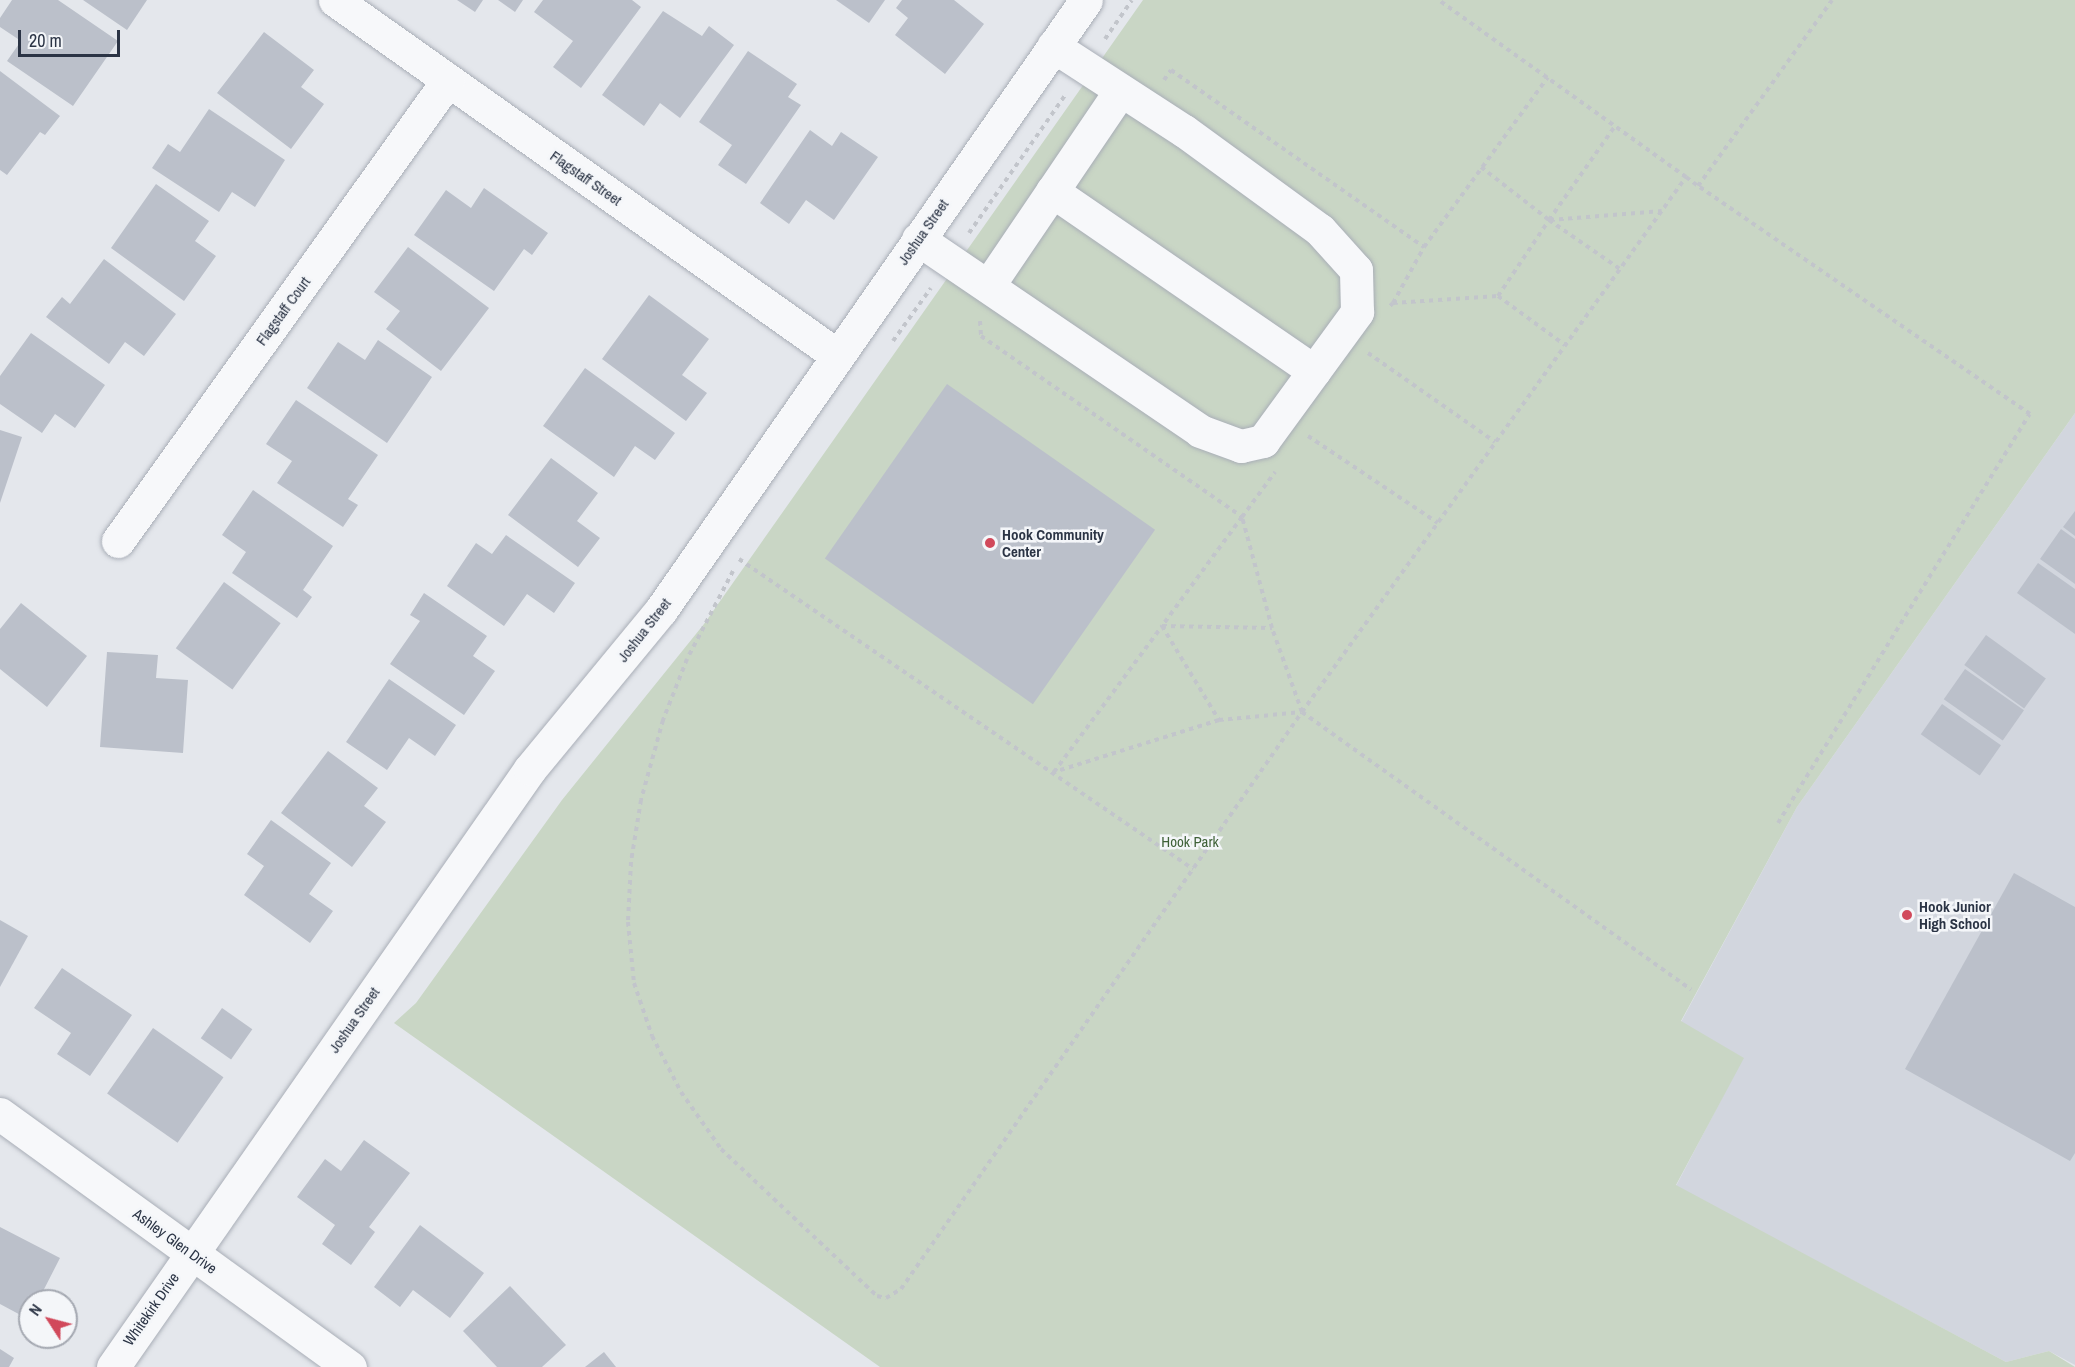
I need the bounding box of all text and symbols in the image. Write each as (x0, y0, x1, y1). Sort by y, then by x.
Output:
scale bar (21, 18, 123, 56)
text: 20 m (29, 28, 62, 53)
street label: Flagstaff Street (547, 147, 625, 209)
street label: Joshua Street (894, 196, 952, 268)
street label: Flagstaff Court (252, 273, 314, 349)
place label: Hook Community Center (1002, 525, 1104, 560)
marker: Hook Community Center (983, 536, 997, 550)
street label: Joshua Street (614, 595, 674, 665)
park label: Hook Park (1161, 833, 1219, 851)
place label: Hook Junior High School (1919, 897, 1991, 932)
marker: Hook Junior High School (1900, 908, 1914, 922)
street label: Joshua Street (325, 984, 383, 1056)
street label: Ashley Glen Drive (130, 1205, 220, 1277)
street label: Whitekirk Drive (119, 1269, 183, 1349)
north arrow (18, 1289, 78, 1349)
text: N (23, 1299, 47, 1320)

